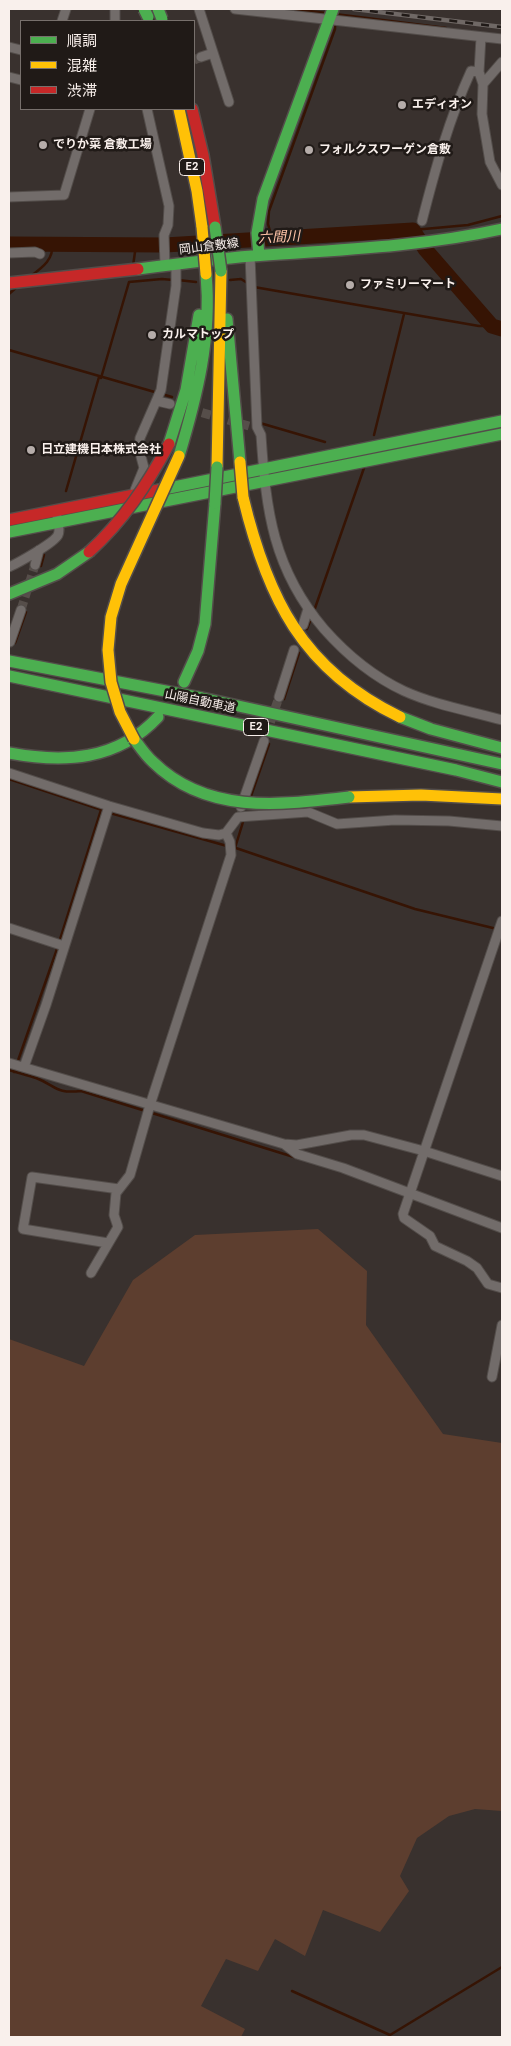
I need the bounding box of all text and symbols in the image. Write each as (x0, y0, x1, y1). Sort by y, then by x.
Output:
legend (20, 20, 195, 110)
text: 順調 (67, 31, 97, 51)
text: 混雑 (67, 56, 97, 76)
text: 渋滞 (67, 81, 97, 101)
place label: エディオン (412, 98, 472, 112)
marker: エディオン (396, 99, 408, 111)
place label: でりか菜 倉敷工場 (53, 138, 152, 152)
marker: でりか菜 倉敷工場 (37, 139, 49, 151)
place label: フォルクスワーゲン倉敷 (319, 143, 451, 157)
marker: フォルクスワーゲン倉敷 (303, 144, 315, 156)
road number: E2 (180, 158, 204, 176)
water label: 六間川 (258, 229, 300, 247)
street label: 岡山倉敷線 (178, 236, 240, 258)
place label: ファミリーマート (360, 278, 456, 292)
marker: ファミリーマート (344, 279, 356, 291)
place label: カルマトップ (162, 328, 234, 342)
marker: カルマトップ (146, 329, 158, 341)
place label: 日立建機日本株式会社 (41, 443, 161, 457)
marker: 日立建機日本株式会社 (25, 444, 37, 456)
street label: 山陽自動車道 (163, 687, 237, 717)
road number: E2 (244, 719, 268, 736)

